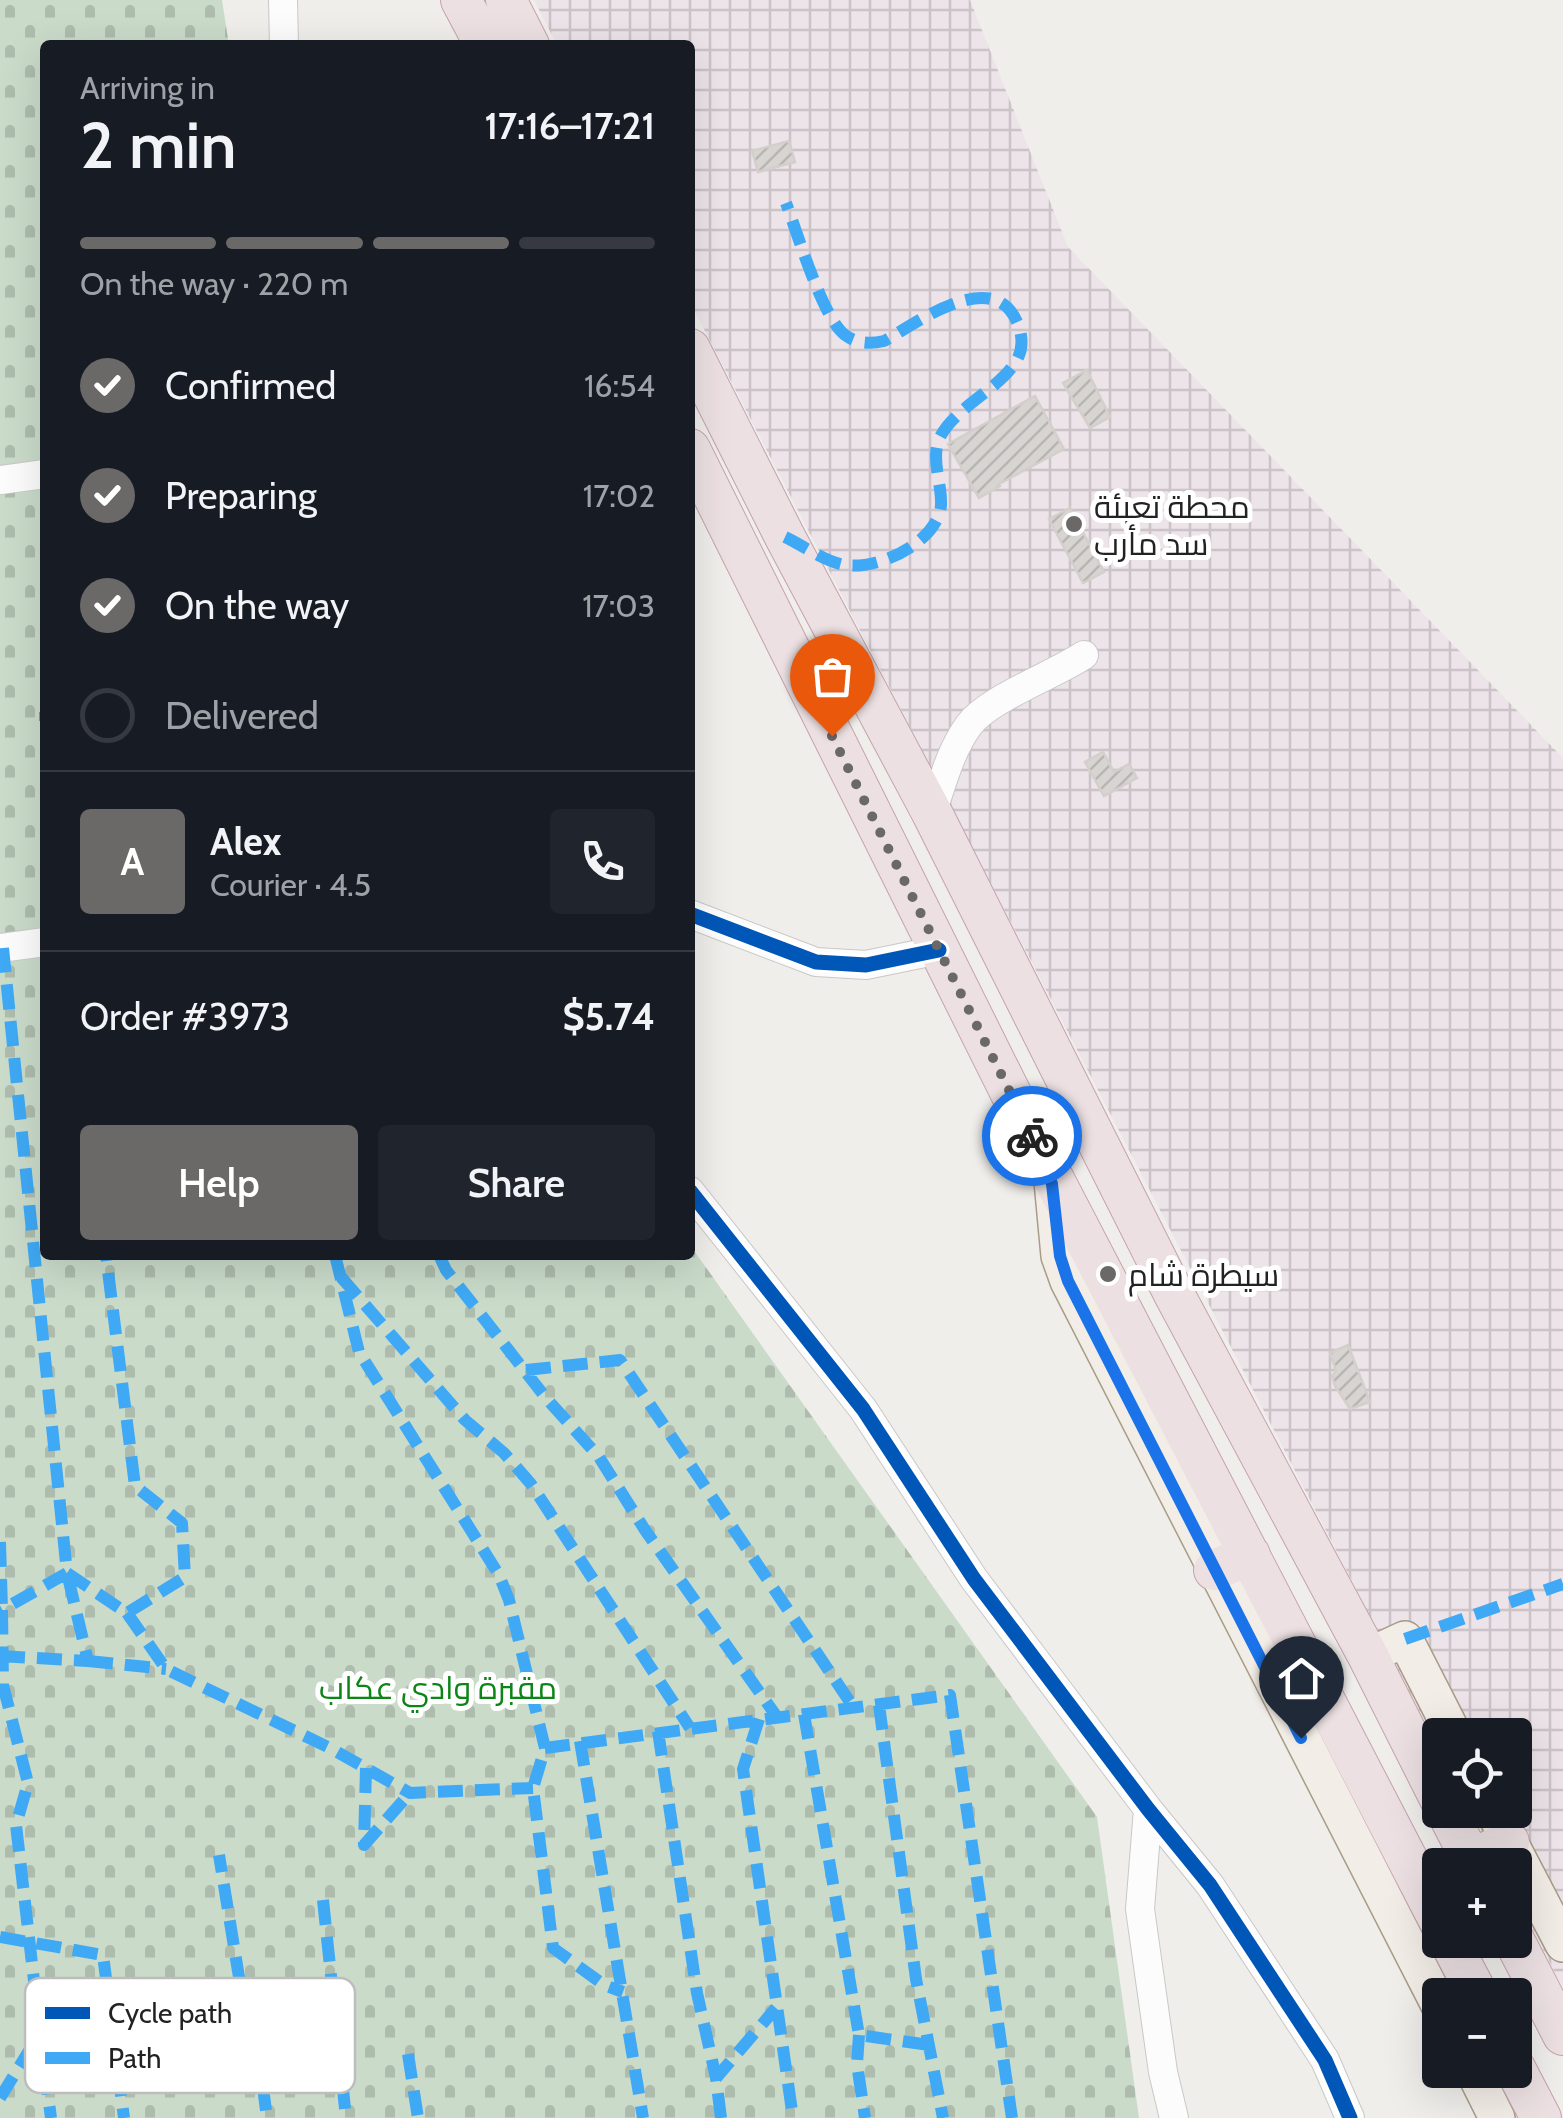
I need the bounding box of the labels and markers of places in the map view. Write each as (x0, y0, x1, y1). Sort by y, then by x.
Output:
place label: محطة تعبئة سد مأرب (1094, 487, 1250, 563)
marker: محطة تعبئة سد مأرب (1063, 513, 1085, 535)
pin (790, 634, 875, 737)
place label: سيطرة شام (1128, 1255, 1279, 1297)
marker: سيطرة شام (1097, 1263, 1119, 1285)
pin (1259, 1636, 1344, 1739)

